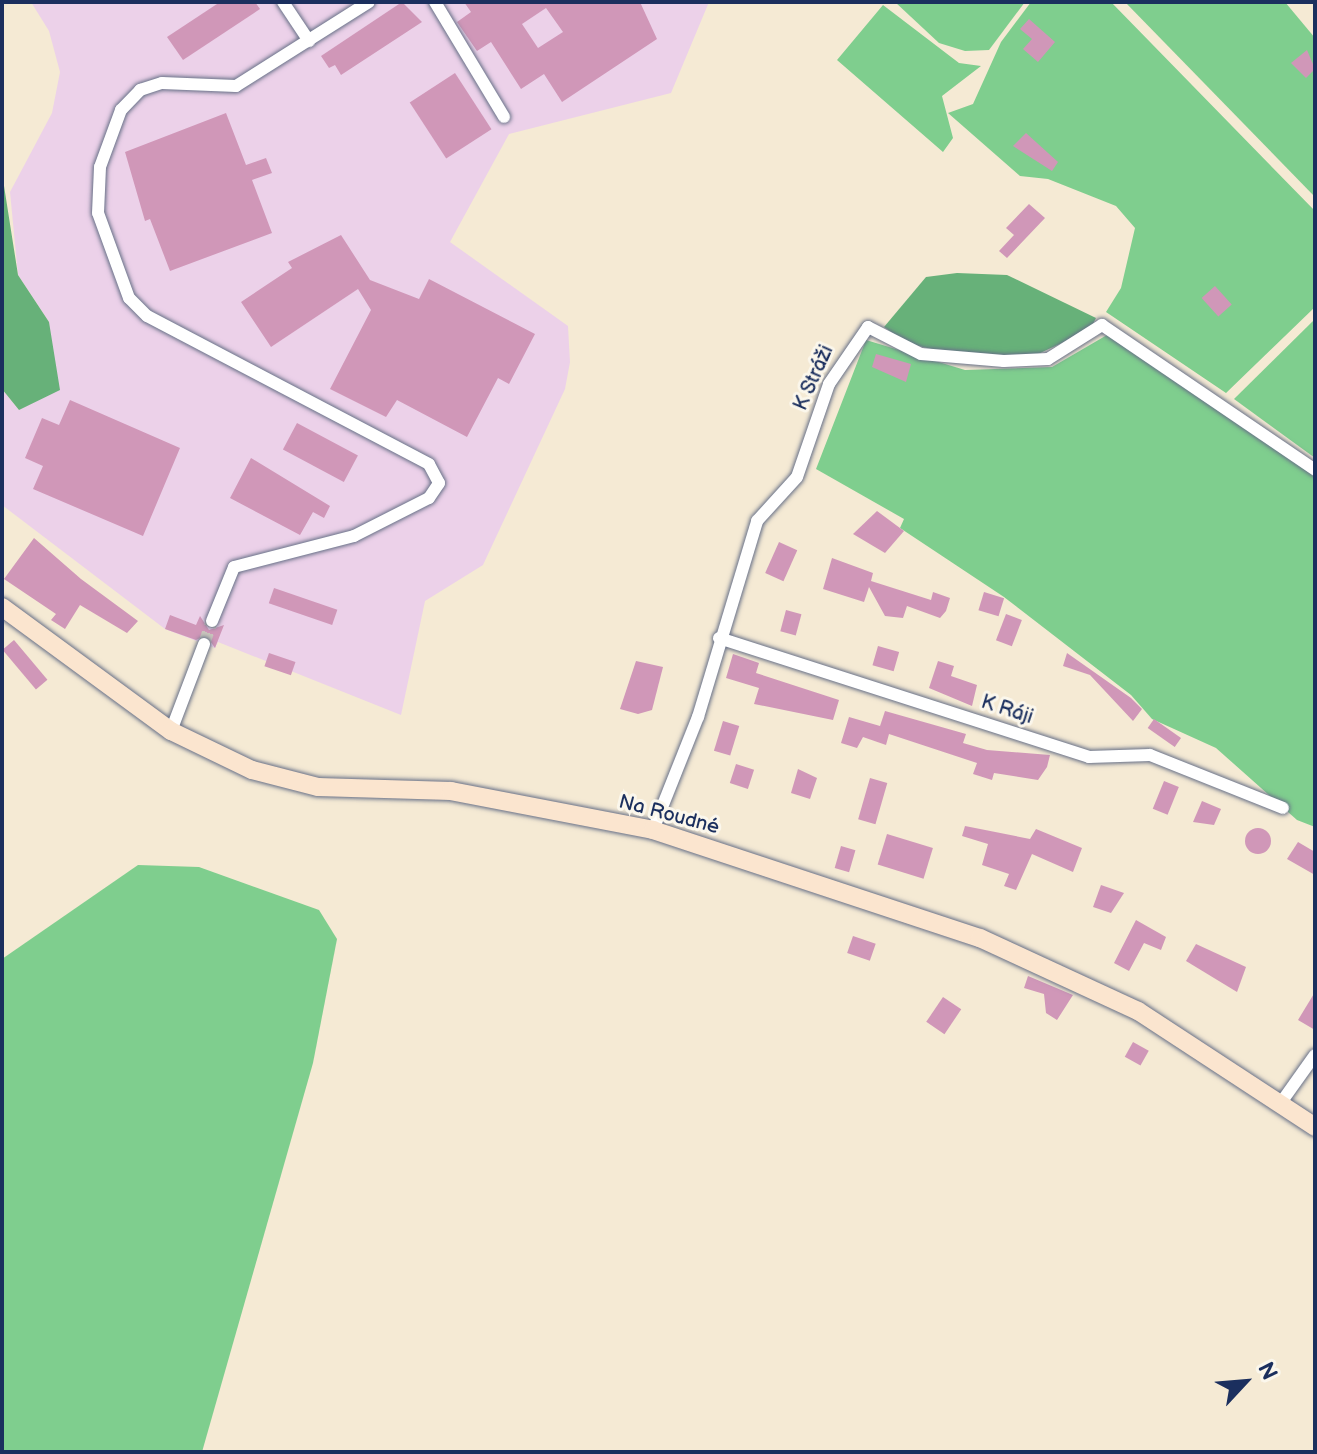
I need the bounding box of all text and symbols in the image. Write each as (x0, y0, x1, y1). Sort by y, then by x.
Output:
street label: K Stráži (789, 341, 839, 415)
street label: K Ráji (978, 690, 1036, 730)
street label: Na Roudné (616, 790, 722, 840)
north arrow (1205, 1342, 1285, 1422)
text: N (1251, 1358, 1283, 1385)

